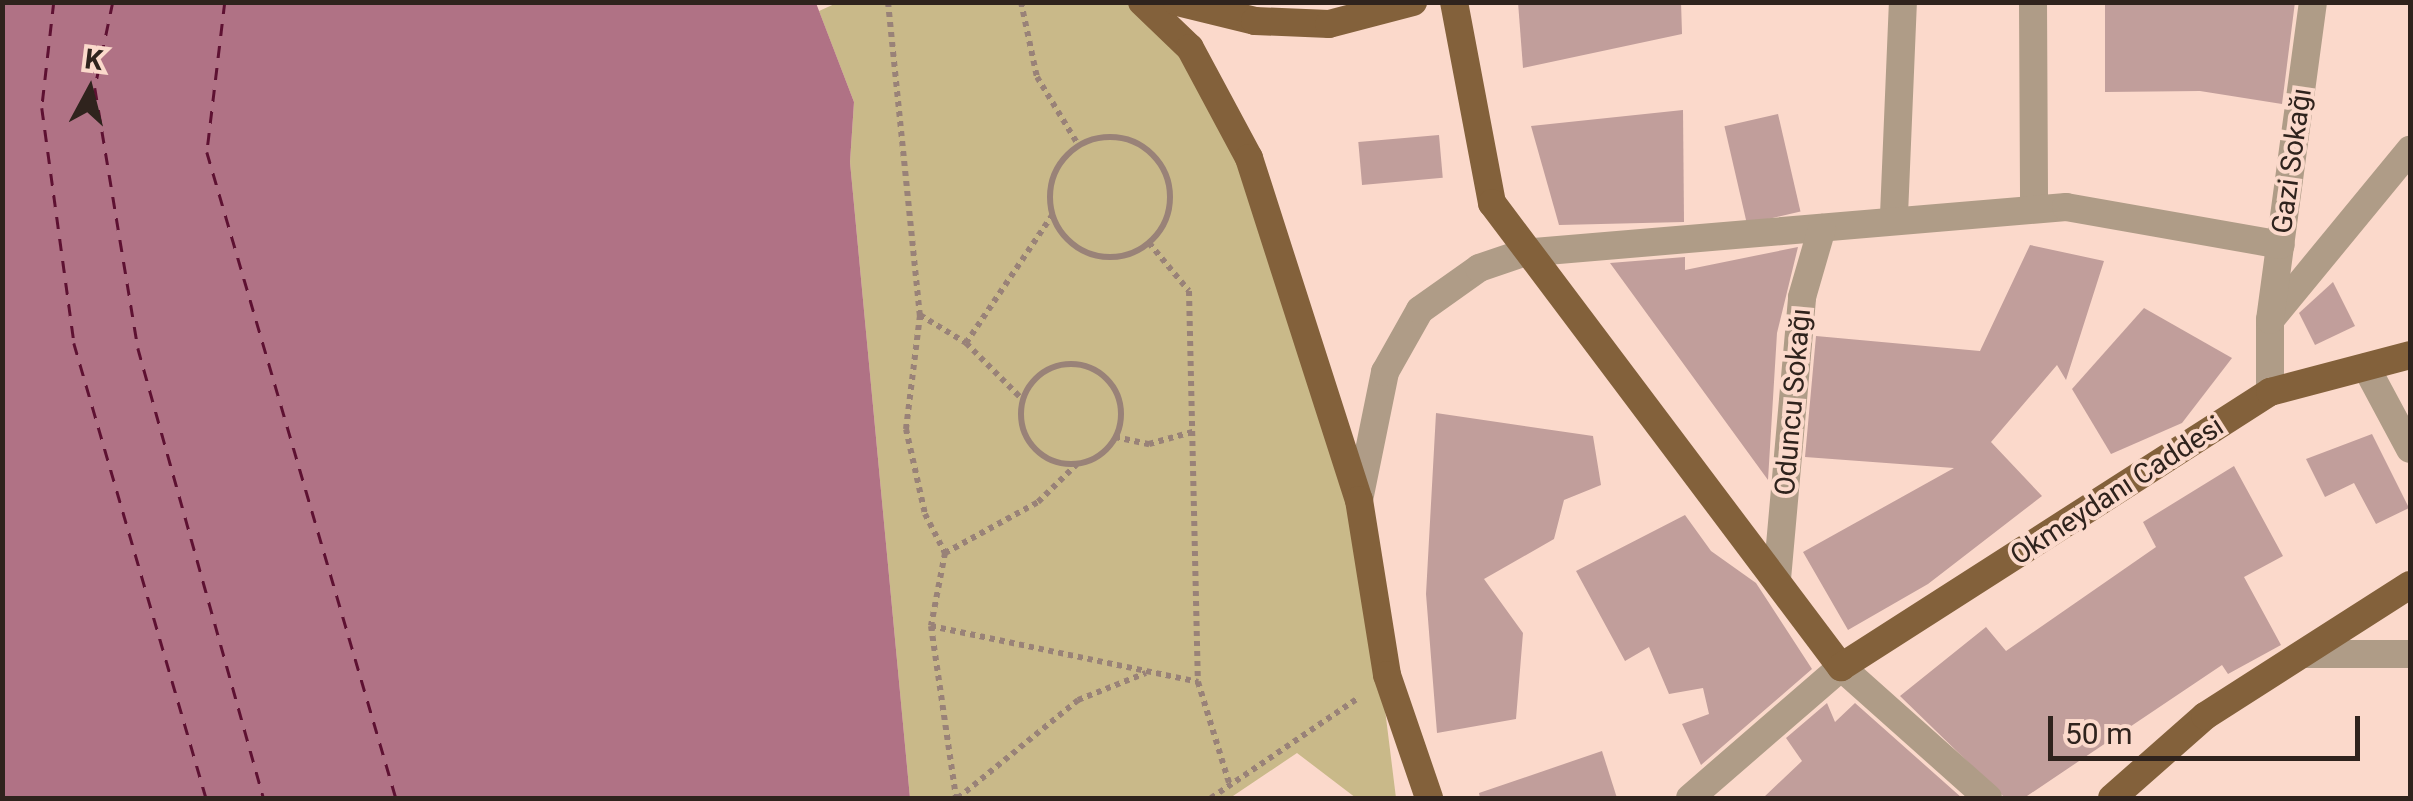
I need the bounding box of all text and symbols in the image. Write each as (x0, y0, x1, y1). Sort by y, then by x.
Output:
north arrow (40, 40, 140, 140)
text: K (83, 42, 105, 77)
street label: Gazi Sokağı (2265, 86, 2319, 236)
street label: Oduncu Sokağı (1768, 307, 1818, 497)
street label: Okmeydanı Caddesi (2004, 410, 2230, 572)
scale bar (2053, 696, 2366, 758)
text: 50 m (2065, 716, 2132, 751)

